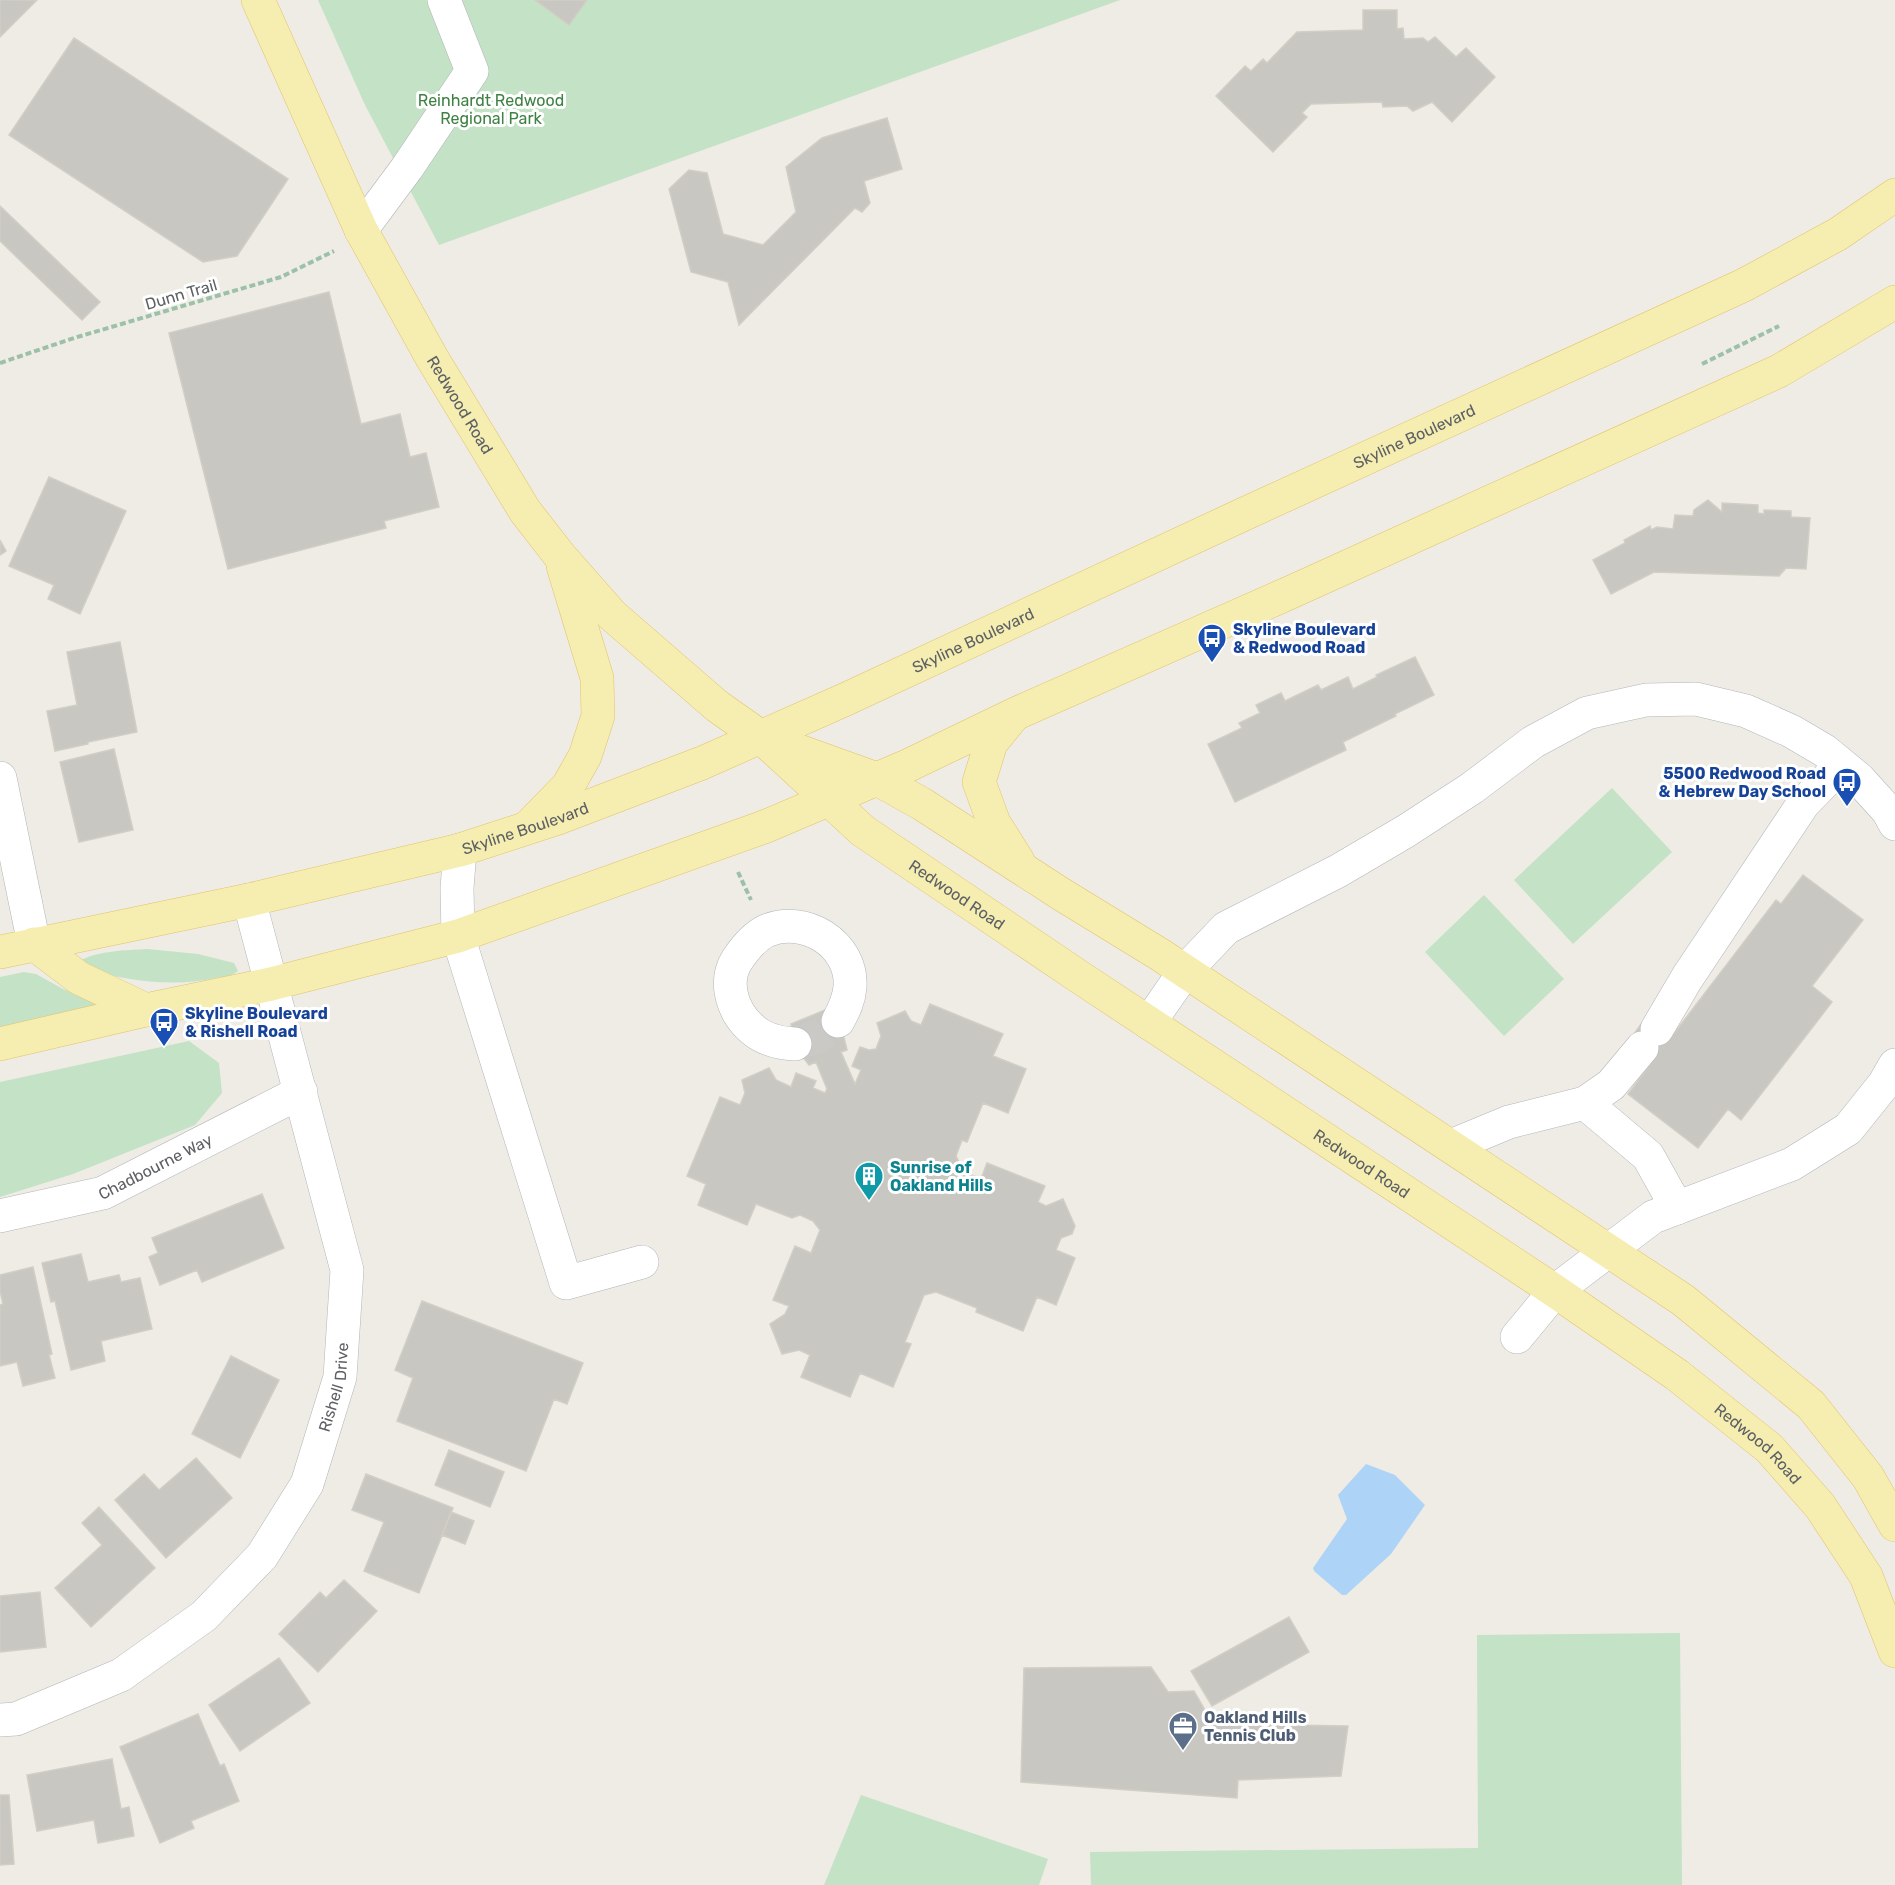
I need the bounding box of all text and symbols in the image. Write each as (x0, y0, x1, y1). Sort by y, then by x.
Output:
park label: Reinhardt Redwood Regional Park (418, 91, 564, 128)
street label: Dunn Trail (143, 275, 219, 314)
street label: Redwood Road (423, 352, 497, 457)
street label: Skyline Boulevard (1350, 400, 1478, 473)
street label: Skyline Boulevard (909, 604, 1037, 677)
place label: Skyline Boulevard & Redwood Road (1233, 620, 1376, 657)
bus stop icon: Skyline Boulevard & Redwood Road (1196, 622, 1228, 664)
place label: 5500 Redwood Road & Hebrew Day School (1659, 764, 1826, 801)
bus stop icon: 5500 Redwood Road & Hebrew Day School (1831, 766, 1863, 808)
street label: Skyline Boulevard (460, 798, 591, 859)
street label: Redwood Road (905, 856, 1008, 934)
place label: Skyline Boulevard & Rishell Road (185, 1004, 328, 1041)
bus stop icon: Skyline Boulevard & Rishell Road (148, 1006, 180, 1048)
street label: Redwood Road (1310, 1125, 1413, 1202)
street label: Chadbourne Way (95, 1130, 216, 1204)
place label: Sunrise of Oakland Hills (890, 1158, 993, 1195)
building icon: Sunrise of Oakland Hills (853, 1160, 885, 1202)
street label: Rishell Drive (315, 1342, 352, 1434)
street label: Redwood Road (1711, 1399, 1805, 1488)
place label: Oakland Hills Tennis Club (1204, 1708, 1307, 1745)
office icon: Oakland Hills Tennis Club (1167, 1710, 1199, 1752)

